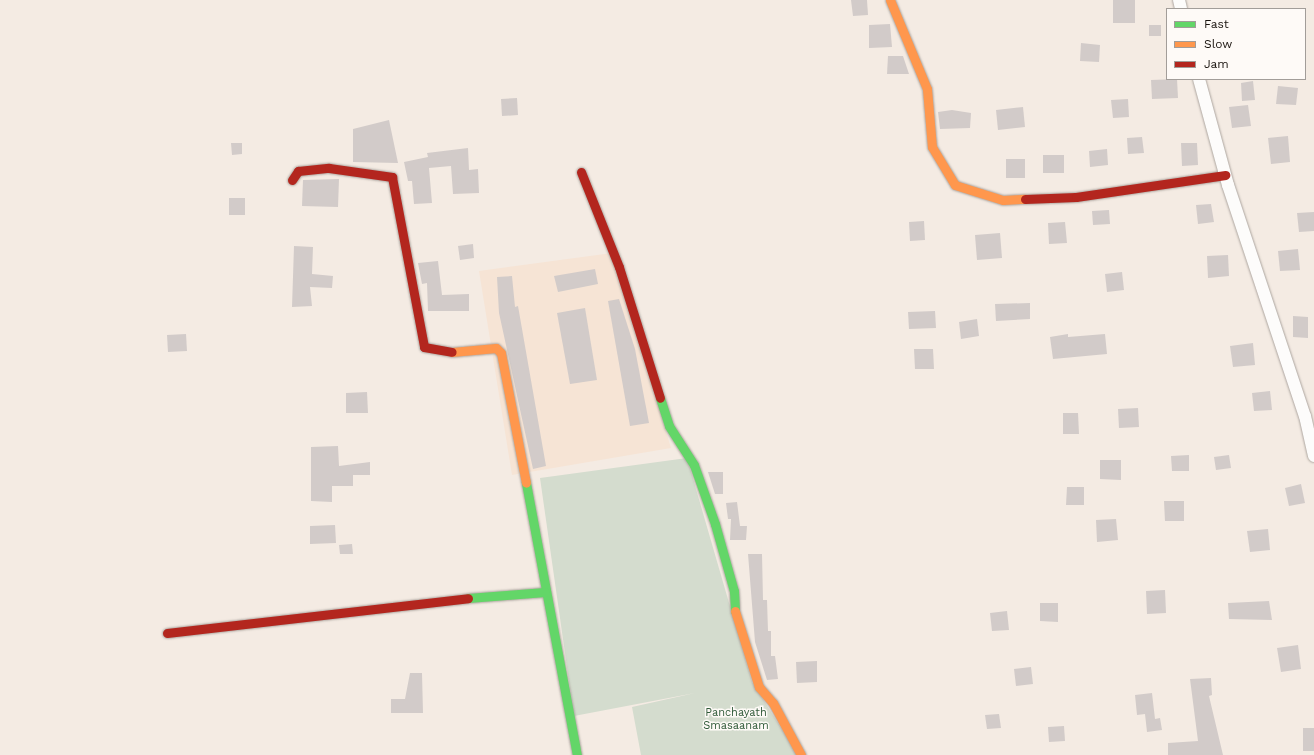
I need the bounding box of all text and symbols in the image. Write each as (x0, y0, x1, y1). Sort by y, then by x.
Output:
legend (1166, 8, 1306, 80)
text: Fast (1204, 17, 1229, 31)
text: Slow (1204, 37, 1232, 51)
text: Jam (1204, 57, 1229, 71)
park label: Panchayath Smasaanam (703, 707, 769, 733)

